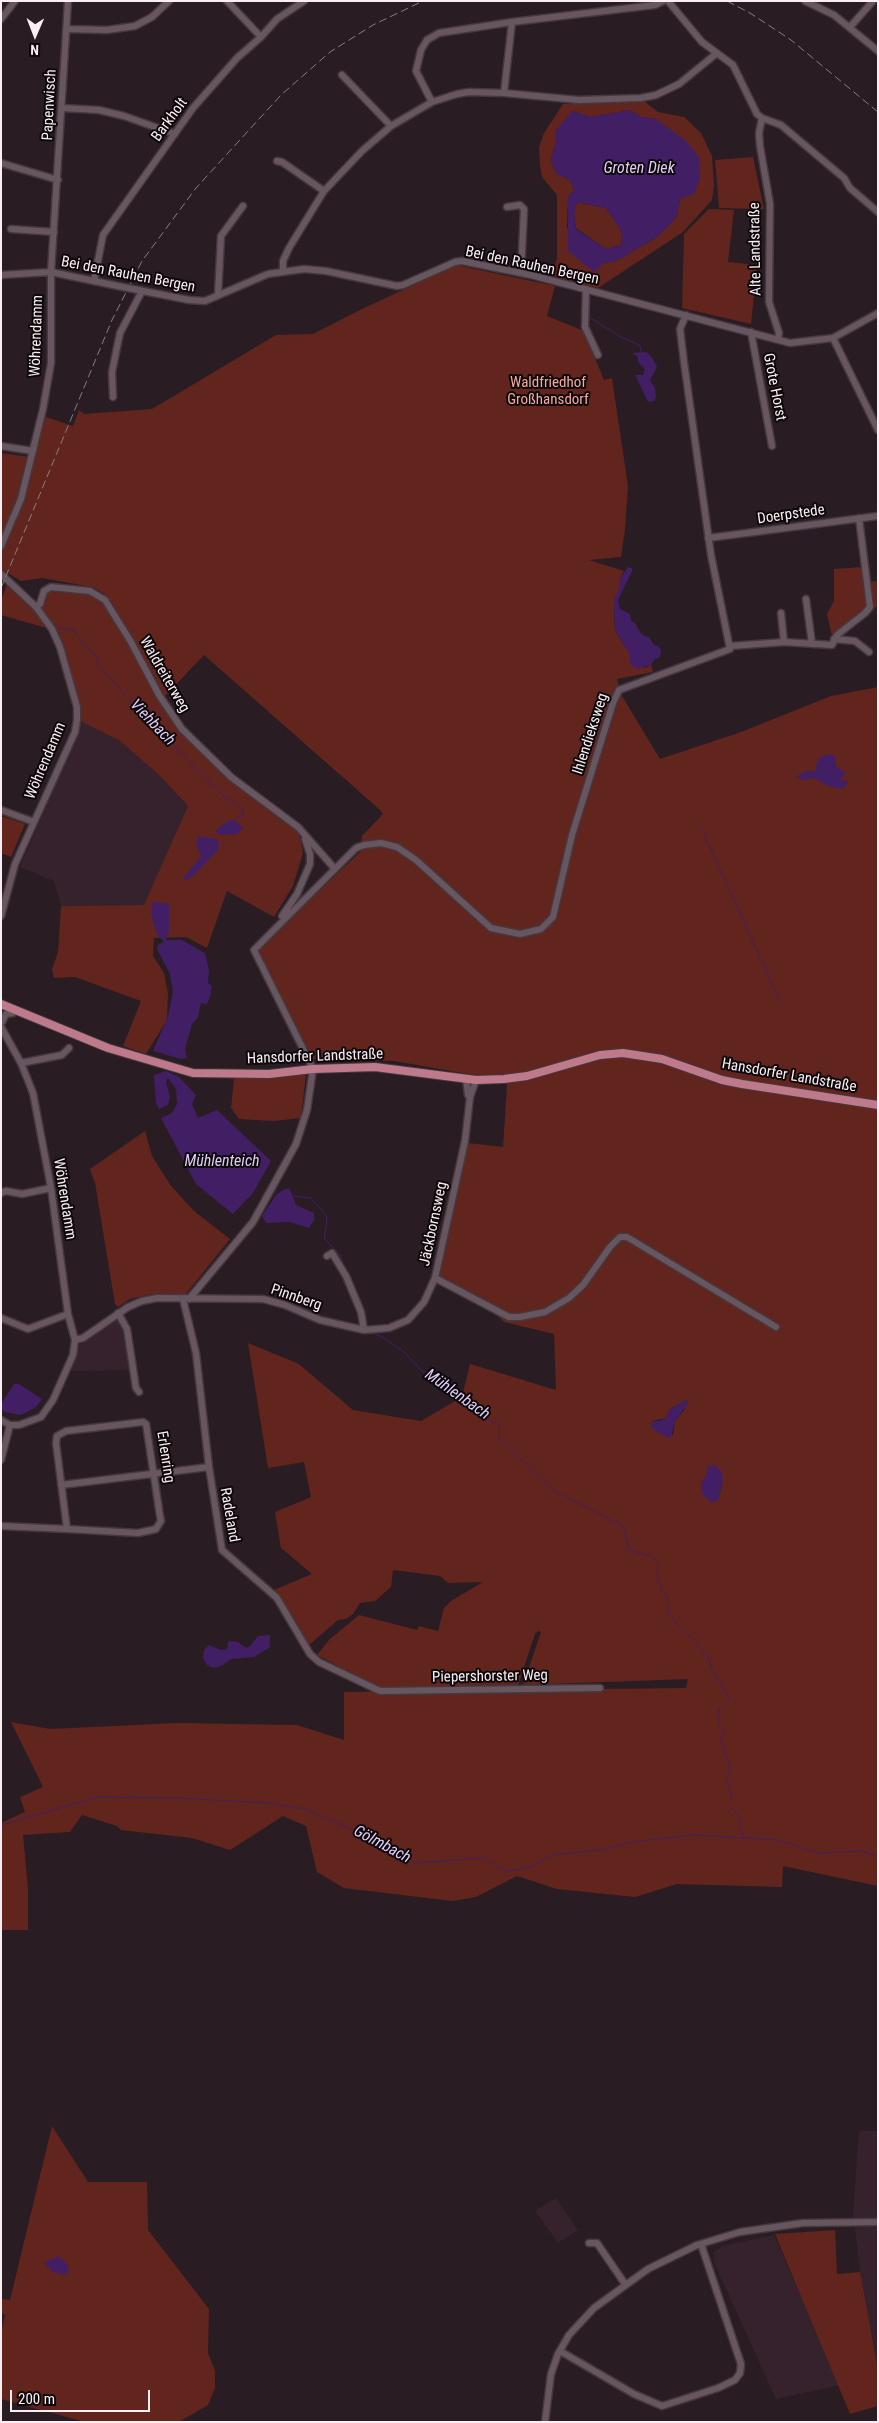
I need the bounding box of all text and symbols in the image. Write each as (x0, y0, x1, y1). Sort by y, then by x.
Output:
north arrow (10, 10, 60, 60)
text: N (30, 42, 39, 58)
street label: Papenwisch (39, 69, 61, 141)
street label: Barkholt (148, 95, 192, 145)
water label: Groten Diek (603, 159, 675, 179)
street label: Alte Landstraße (746, 202, 766, 296)
street label: Bei den Rauhen Bergen (464, 243, 600, 289)
street label: Bei den Rauhen Bergen (60, 253, 196, 297)
street label: Wöhrendamm (27, 295, 47, 377)
street label: Grote Horst (759, 352, 789, 422)
park label: Waldfriedhof Großhansdorf (507, 374, 589, 409)
street label: Doerpstede (756, 501, 826, 529)
street label: Waldreiterweg (135, 634, 193, 716)
street label: Ihlendieksweg (569, 691, 613, 777)
water label: Viehbach (125, 696, 179, 750)
street label: Wöhrendamm (22, 720, 70, 802)
street label: Hansdorfer Landstraße (246, 1046, 384, 1068)
street label: Hansdorfer Landstraße (720, 1055, 858, 1097)
water label: Mühlenteich (184, 1152, 260, 1172)
street label: Wöhrendamm (49, 1157, 79, 1241)
street label: Jäckbornsweg (416, 1180, 452, 1268)
street label: Pinnberg (268, 1281, 324, 1315)
water label: Mühlenbach (421, 1366, 493, 1424)
street label: Erlenring (152, 1430, 178, 1484)
street label: Radeland (215, 1486, 243, 1544)
street label: Piepershorster Weg (432, 1667, 548, 1687)
water label: Gölmbach (350, 1822, 414, 1868)
scale bar (12, 2380, 152, 2412)
text: 200 m (18, 2390, 55, 2408)

